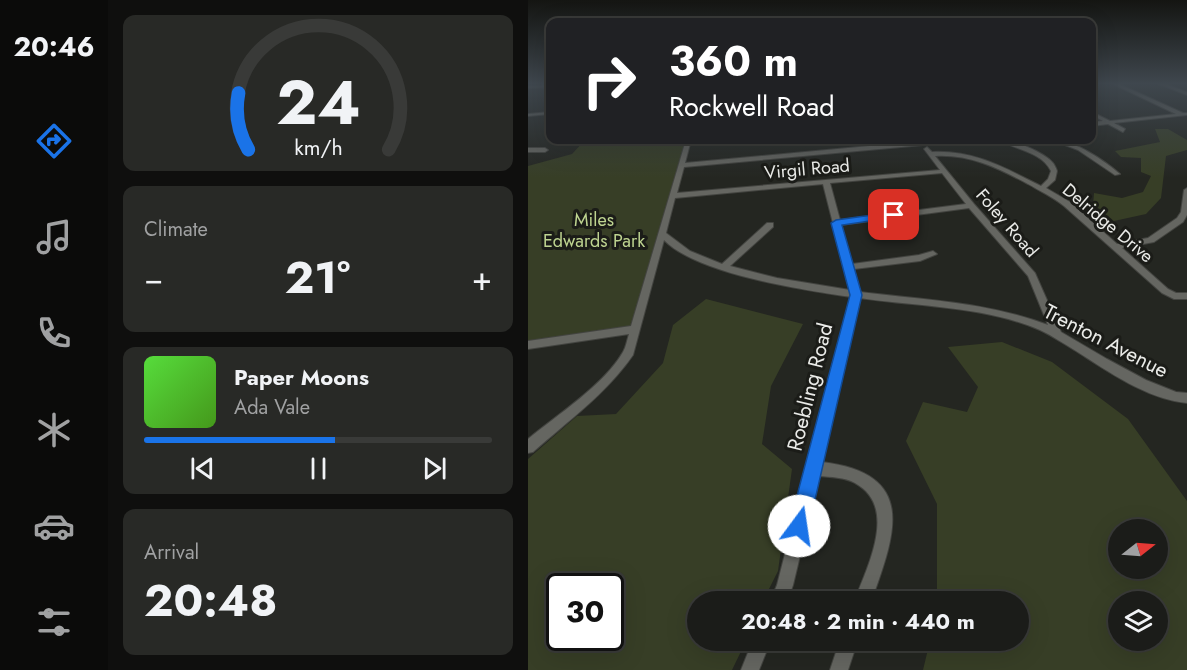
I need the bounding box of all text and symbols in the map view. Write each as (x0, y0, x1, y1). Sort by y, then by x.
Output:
text: 20:46 (13, 27, 95, 66)
text: 360 m (669, 31, 798, 92)
icon: right (570, 42, 648, 120)
text: 24 (276, 57, 360, 147)
text: Rockwell Road (669, 87, 835, 126)
icon: directions (33, 120, 75, 162)
text: km/h (294, 132, 342, 163)
street label: Virgil Road (763, 152, 851, 186)
street label: Delridge Drive (1057, 177, 1159, 269)
street label: Foley Road (970, 183, 1044, 263)
pin (868, 189, 919, 240)
icon: arrive (877, 198, 910, 231)
park label: Miles Edwards Park (543, 207, 645, 254)
text: Climate (144, 215, 208, 244)
icon: music (33, 216, 75, 258)
text: 21° (285, 245, 350, 310)
text: − (144, 255, 163, 302)
text: + (472, 255, 492, 302)
street label: Trenton Avenue (1039, 297, 1174, 385)
icon: phone (33, 312, 75, 354)
street label: Roebling Road (780, 320, 840, 454)
text: Paper Moons (234, 361, 369, 393)
text: Ada Vale (234, 393, 310, 422)
icon: climate (33, 409, 75, 451)
icon: previous (186, 452, 219, 485)
icon: pause (302, 452, 335, 485)
icon: next (418, 452, 451, 485)
position arrow (767, 494, 831, 558)
icon: car (33, 505, 75, 547)
north arrow (1108, 519, 1168, 579)
map controls (1108, 519, 1168, 651)
text: Arrival (144, 538, 199, 567)
text: 20:48 (144, 568, 277, 633)
speed limit sign: 30 (546, 573, 624, 651)
button: layers (1108, 591, 1168, 651)
icon: filters (33, 601, 75, 643)
text: 20:48 · 2 min · 440 m (741, 605, 975, 637)

